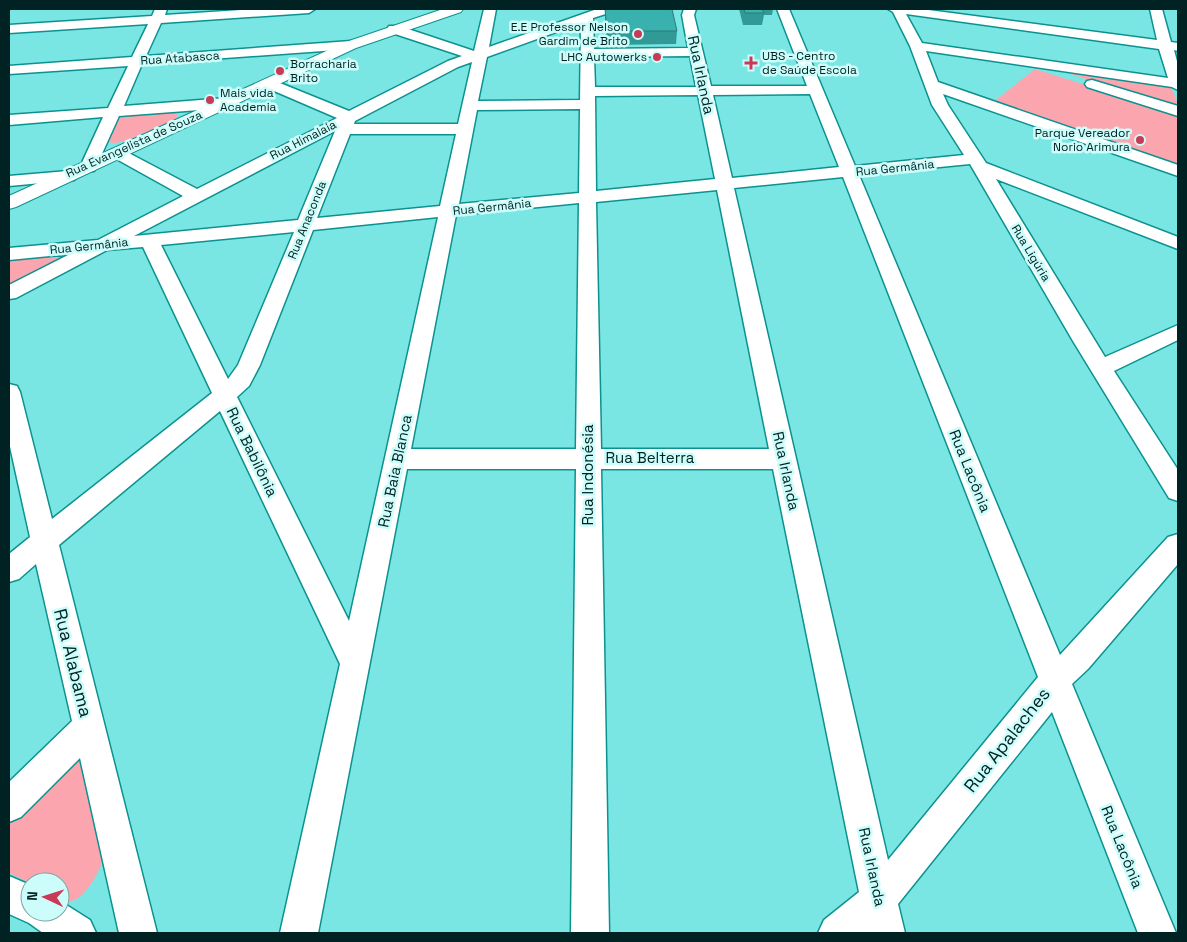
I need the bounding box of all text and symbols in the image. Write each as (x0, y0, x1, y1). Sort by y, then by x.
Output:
place label: E.E Professor Nelson Gardim de Brito (511, 19, 628, 49)
marker: E.E Professor Nelson Gardim de Brito (632, 28, 644, 40)
street label: Rua Irlanda (684, 34, 719, 116)
street label: Rua Atabasca (140, 47, 220, 69)
place label: UBS - Centro de Saúde Escola (762, 48, 857, 78)
place label: LHC Autowerks (561, 49, 647, 65)
marker: LHC Autowerks (651, 51, 663, 63)
place label: Borracharia Brito (290, 56, 357, 86)
marker: UBS - Centro de Saúde Escola (744, 56, 758, 70)
marker: Borracharia Brito (274, 65, 286, 77)
place label: Mais vida Academia (220, 85, 277, 115)
marker: Mais vida Academia (204, 94, 216, 106)
street label: Rua Evangelista de Souza (63, 107, 205, 181)
street label: Rua Himalaia (267, 116, 339, 164)
place label: Parque Vereador Norio Arimura (1035, 125, 1130, 155)
marker: Parque Vereador Norio Arimura (1134, 134, 1146, 146)
street label: Rua Germânia (855, 156, 935, 180)
street label: Rua Anaconda (284, 178, 330, 261)
street label: Rua Germânia (452, 195, 532, 219)
street label: Rua Ligúria (1008, 222, 1054, 285)
street label: Rua Germânia (49, 234, 129, 258)
street label: Rua Babilônia (223, 404, 283, 500)
street label: Rua Baia Blanca (373, 412, 416, 529)
street label: Rua Indonésia (578, 424, 597, 526)
street label: Rua Lacônia (945, 427, 996, 515)
street label: Rua Irlanda (769, 430, 804, 512)
street label: Rua Belterra (606, 448, 695, 467)
street label: Rua Alabama (49, 606, 98, 720)
street label: Rua Apalaches (958, 683, 1055, 797)
street label: Rua Lacônia (1097, 803, 1148, 891)
street label: Rua Irlanda (855, 826, 890, 908)
north arrow (20, 872, 70, 922)
text: N (23, 891, 41, 901)

